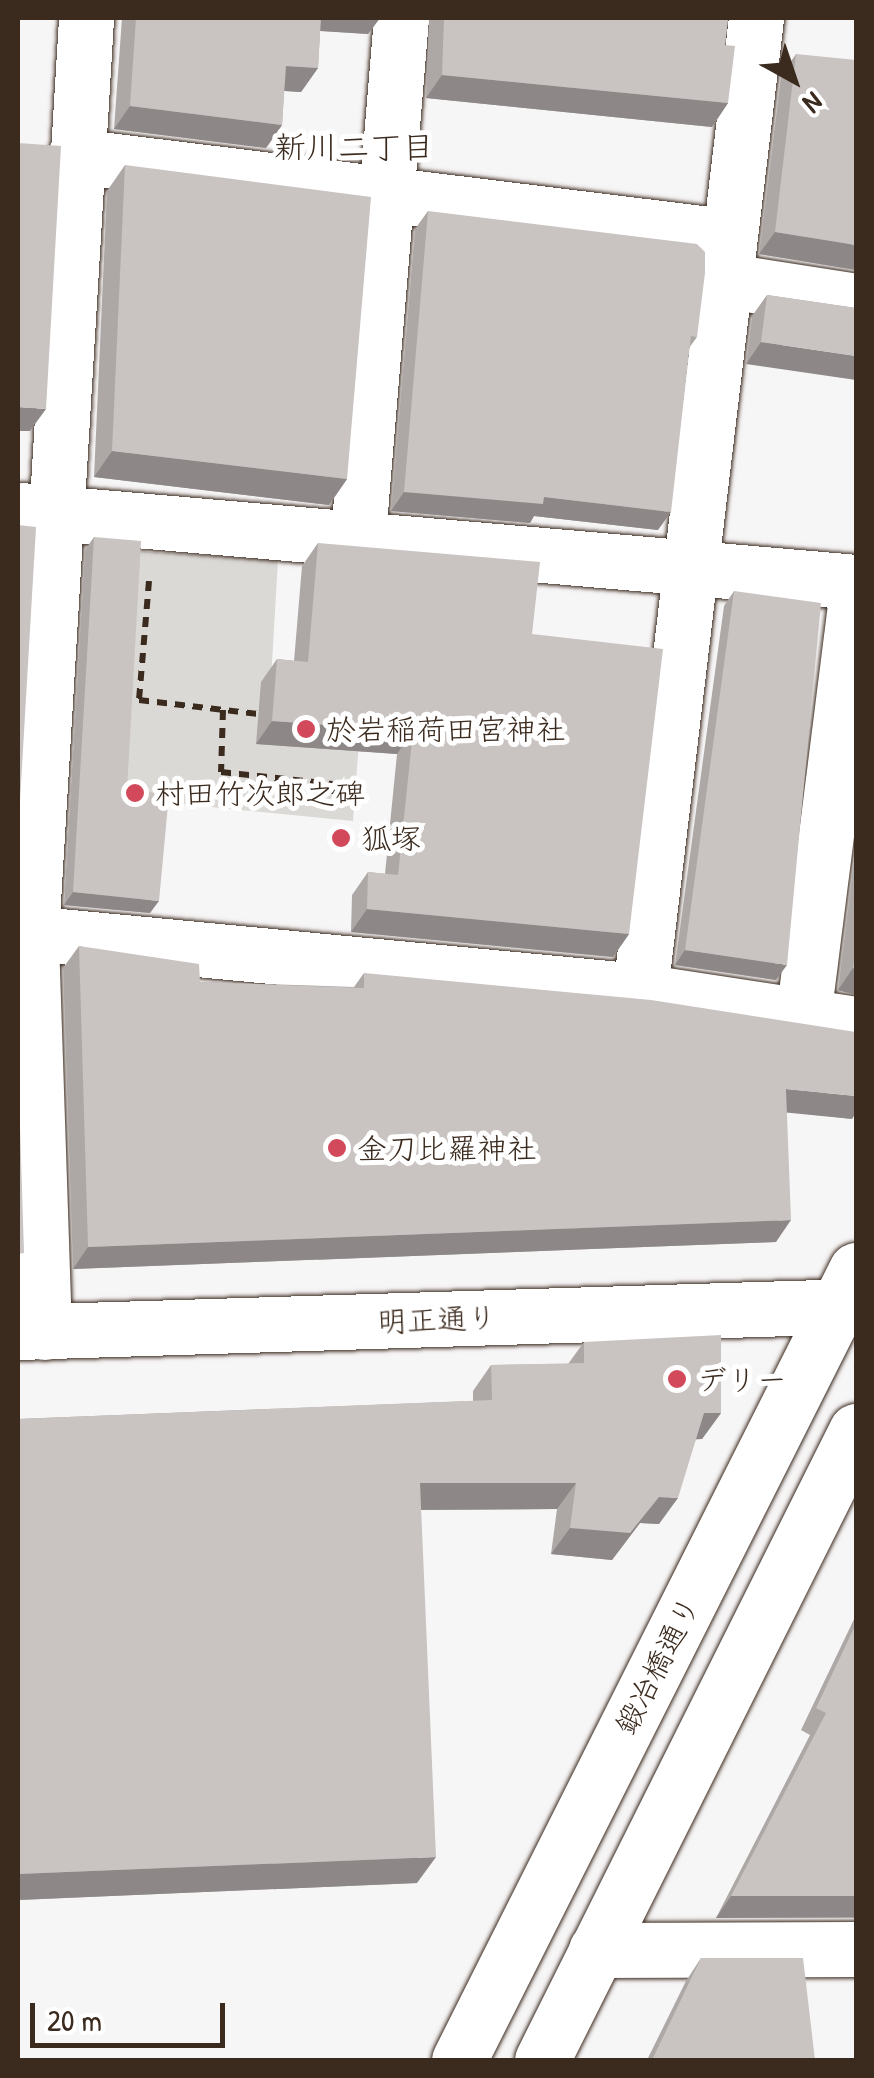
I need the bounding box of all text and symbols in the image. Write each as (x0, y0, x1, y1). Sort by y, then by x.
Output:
north arrow (744, 30, 844, 130)
text: N (795, 84, 831, 122)
district label: 新川二丁目 (274, 128, 434, 166)
place label: 於岩稲荷田宮神社 (326, 711, 566, 747)
marker: 於岩稲荷田宮神社 (295, 718, 317, 740)
place label: 村田竹次郎之碑 (155, 775, 365, 811)
marker: 村田竹次郎之碑 (124, 782, 146, 804)
place label: 狐塚 (361, 820, 421, 856)
marker: 狐塚 (330, 827, 352, 849)
place label: 金刀比羅神社 (357, 1130, 537, 1166)
marker: 金刀比羅神社 (326, 1137, 348, 1159)
street label: 明正通り (376, 1299, 498, 1339)
place label: デリー (697, 1361, 787, 1397)
marker: デリー (666, 1368, 688, 1390)
street label: 鍛冶橋通り (607, 1590, 707, 1740)
scale bar (35, 1983, 230, 2045)
text: 20 m (47, 2000, 102, 2040)

